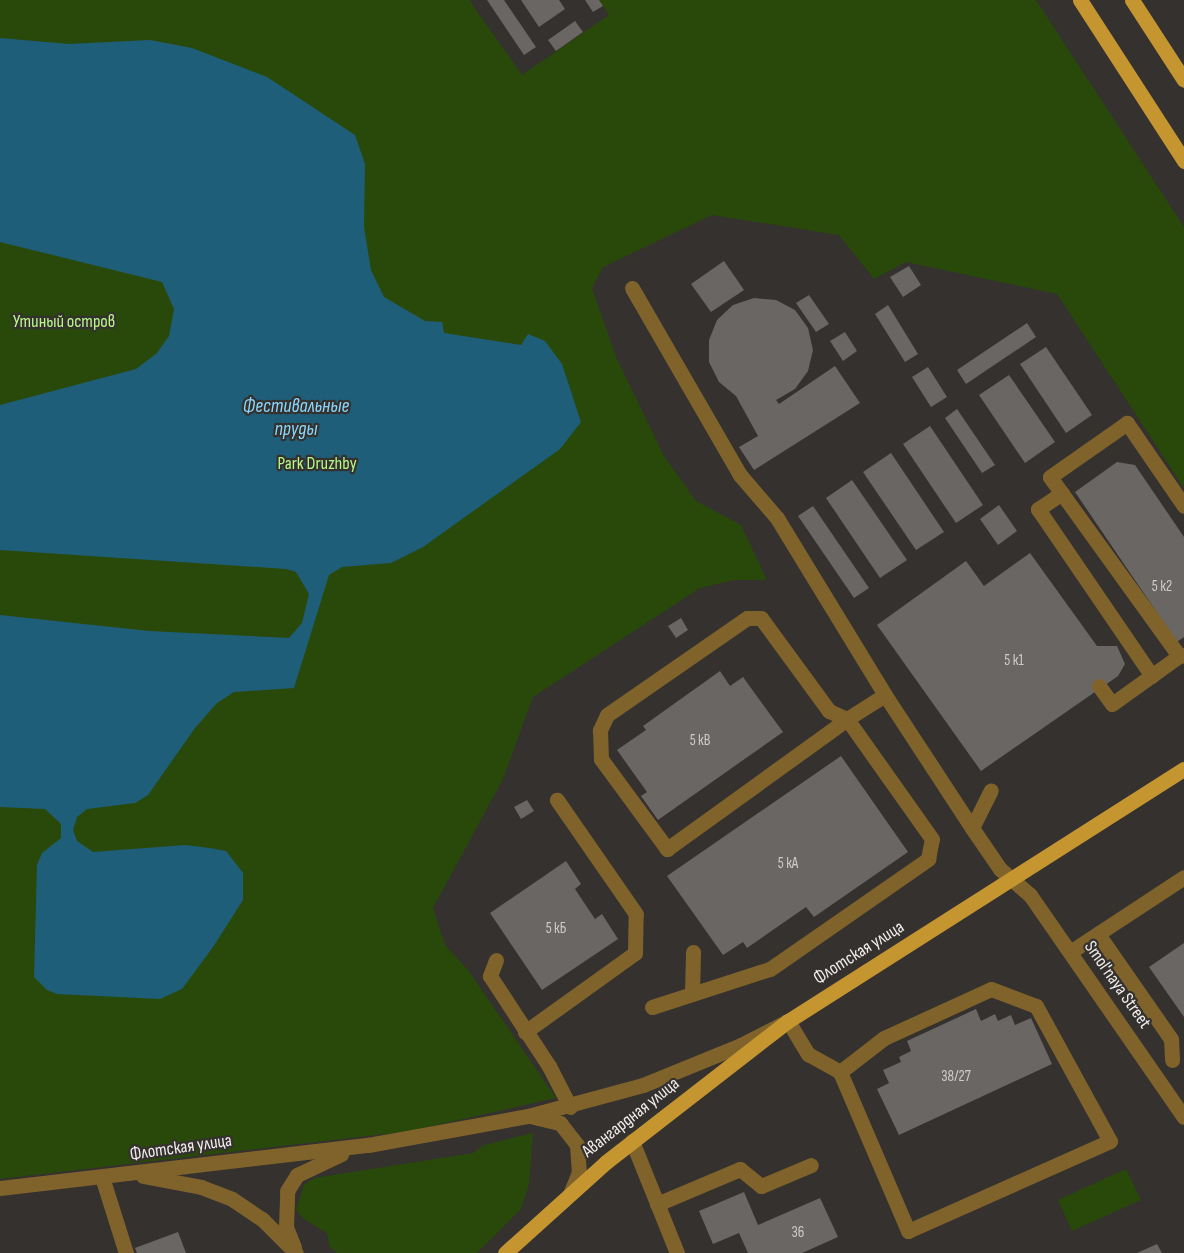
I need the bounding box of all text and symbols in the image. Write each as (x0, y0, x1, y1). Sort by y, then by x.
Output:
park label: Утиный остров (13, 311, 115, 333)
water label: Фестивальные пруды (243, 395, 349, 442)
park label: Park Druzhby (277, 453, 357, 475)
house number: 5 к2 (1152, 578, 1172, 596)
house number: 5 к1 (1004, 652, 1024, 670)
house number: 5 кВ (690, 732, 710, 750)
house number: 5 кА (778, 855, 798, 873)
street label: Флотская улица (810, 917, 908, 989)
house number: 5 кБ (546, 920, 566, 938)
street label: Smol'naya Street (1079, 937, 1155, 1033)
house number: 38/27 (941, 1068, 971, 1086)
street label: Авангардная улица (578, 1073, 684, 1163)
street label: Флотская улица (129, 1130, 233, 1166)
house number: 36 (792, 1224, 804, 1242)

